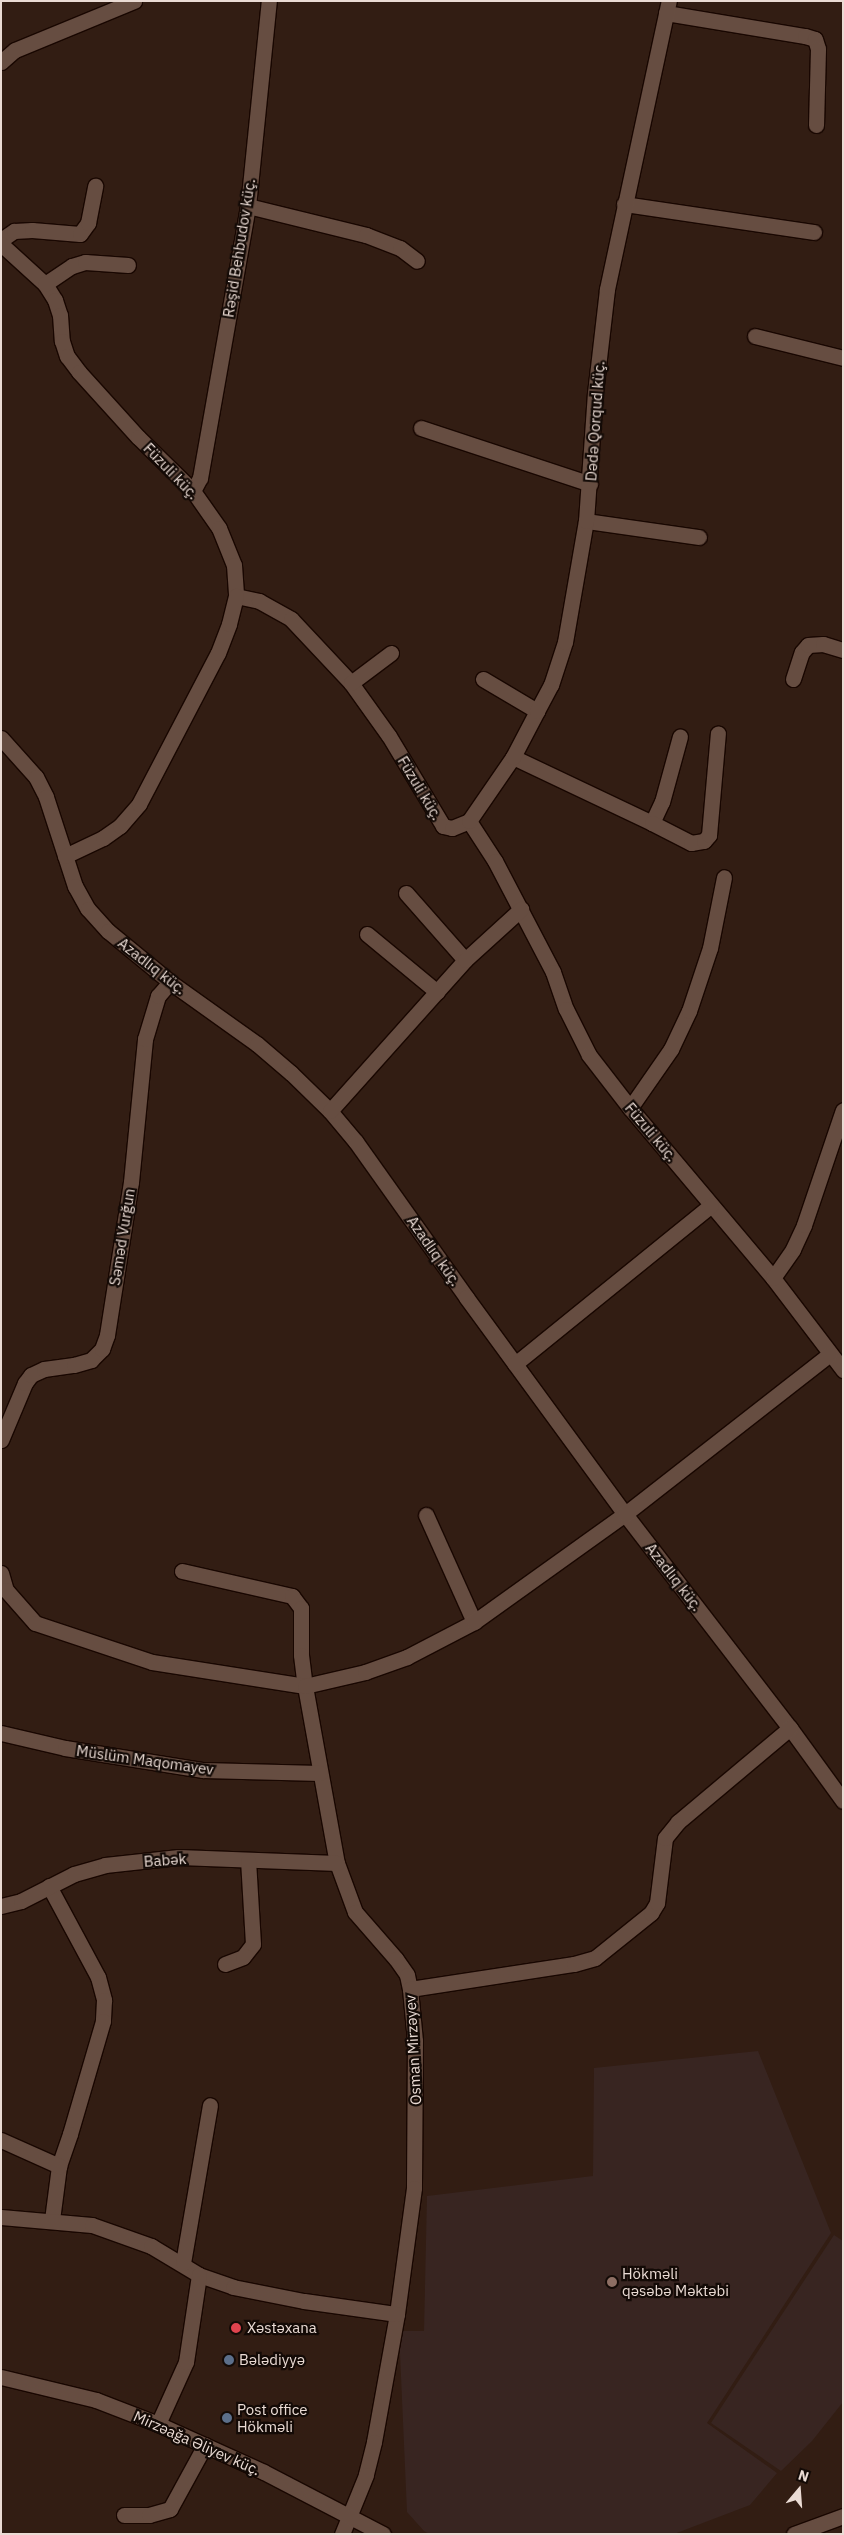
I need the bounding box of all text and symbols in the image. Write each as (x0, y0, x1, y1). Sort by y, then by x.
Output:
street label: Rəşid Behbudov küç. (219, 177, 259, 319)
street label: Dədə Qorqud küç. (582, 360, 608, 482)
street label: Füzuli küç. (140, 439, 202, 503)
street label: Füzuli küç. (394, 753, 446, 823)
street label: Azadlıq küç. (114, 934, 190, 998)
street label: Füzuli küç. (621, 1099, 681, 1165)
street label: Səməd Vurğun (105, 1187, 139, 1287)
street label: Azadlıq küç. (403, 1212, 465, 1290)
street label: Azadlıq küç. (642, 1539, 706, 1615)
street label: Müslüm Maqomayev (75, 1741, 215, 1779)
street label: Babək (143, 1850, 187, 1870)
street label: Osman Mirzəyev (401, 1994, 425, 2106)
place label: Hökməli qəsəbə Məktəbi (622, 2264, 729, 2299)
marker: Hökməli qəsəbə Məktəbi (606, 2276, 618, 2288)
place label: Xəstəxana (247, 2319, 317, 2337)
marker: Xəstəxana (229, 2321, 243, 2335)
place label: Bələdiyyə (239, 2351, 305, 2369)
marker: Bələdiyyə (223, 2354, 235, 2366)
place label: Post office Hökməli (237, 2400, 308, 2435)
street label: Mirzəağa Əliyev küç. (131, 2407, 263, 2479)
marker: Post office Hökməli (221, 2412, 233, 2424)
north arrow (774, 2465, 824, 2515)
text: N (796, 2466, 811, 2486)

